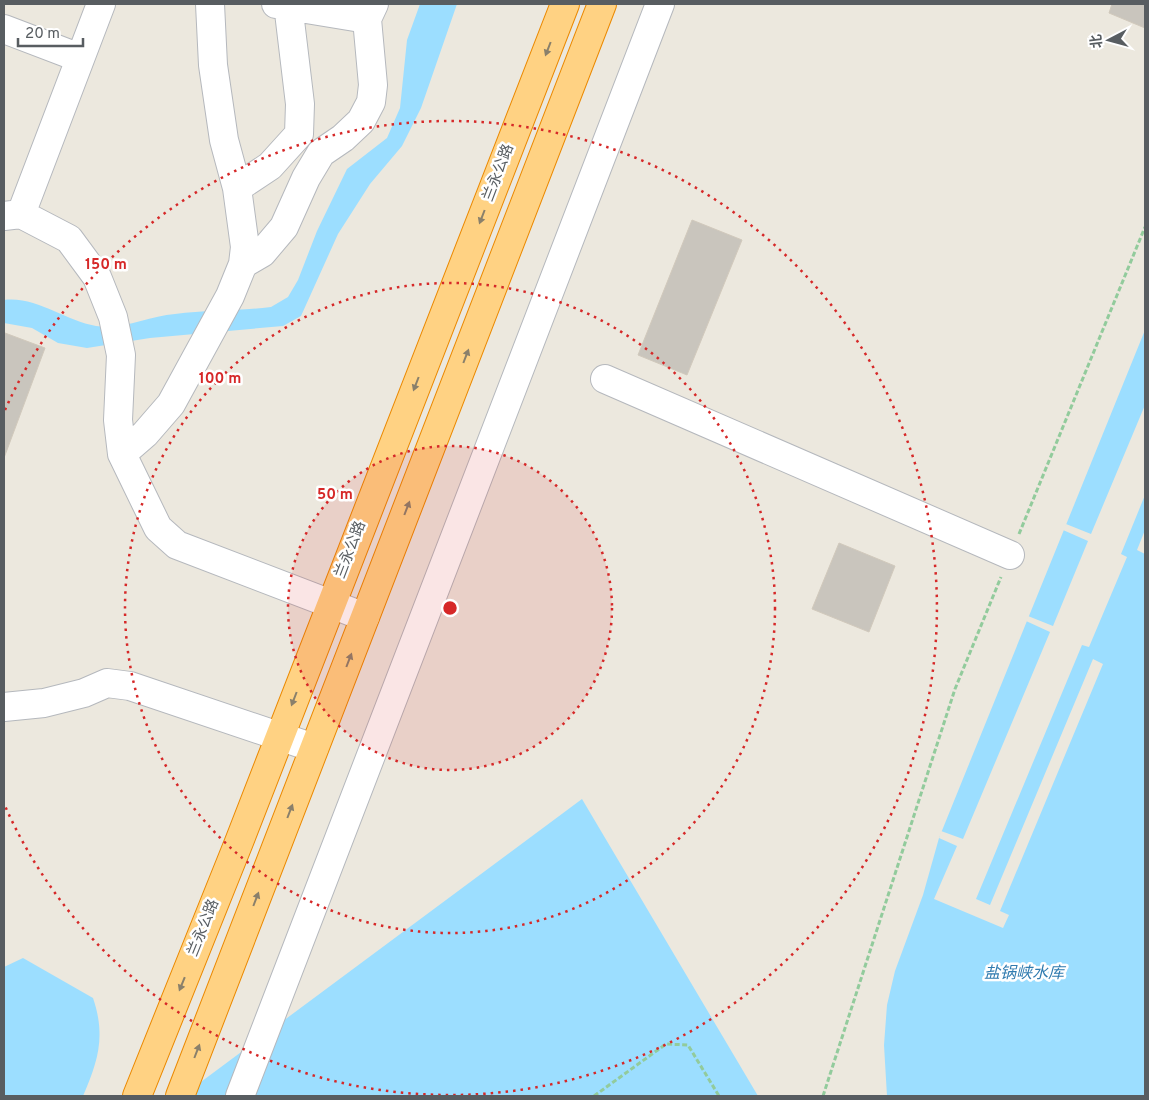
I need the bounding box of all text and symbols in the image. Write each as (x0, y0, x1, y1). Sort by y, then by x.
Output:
scale bar (18, 15, 82, 47)
north arrow (1084, 15, 1134, 65)
text: 20 m (25, 25, 60, 44)
text: 北 (1088, 33, 1107, 49)
one-way arrow (543, 42, 551, 56)
street label: 兰永公路 (479, 142, 519, 204)
one-way arrow (478, 210, 486, 225)
text: 150 m (85, 256, 127, 275)
one-way arrow (463, 349, 470, 364)
text: 100 m (199, 370, 241, 389)
one-way arrow (412, 377, 420, 392)
text: 50 m (317, 486, 353, 505)
one-way arrow (404, 501, 412, 515)
street label: 兰永公路 (331, 519, 371, 581)
centre of rings (441, 599, 459, 617)
one-way arrow (346, 652, 353, 667)
one-way arrow (290, 692, 298, 707)
one-way arrow (286, 803, 294, 818)
one-way arrow (252, 891, 260, 906)
street label: 兰永公路 (184, 897, 224, 959)
water label: 盐锅峡水库 (984, 964, 1067, 984)
one-way arrow (177, 977, 185, 991)
one-way arrow (194, 1044, 202, 1058)

